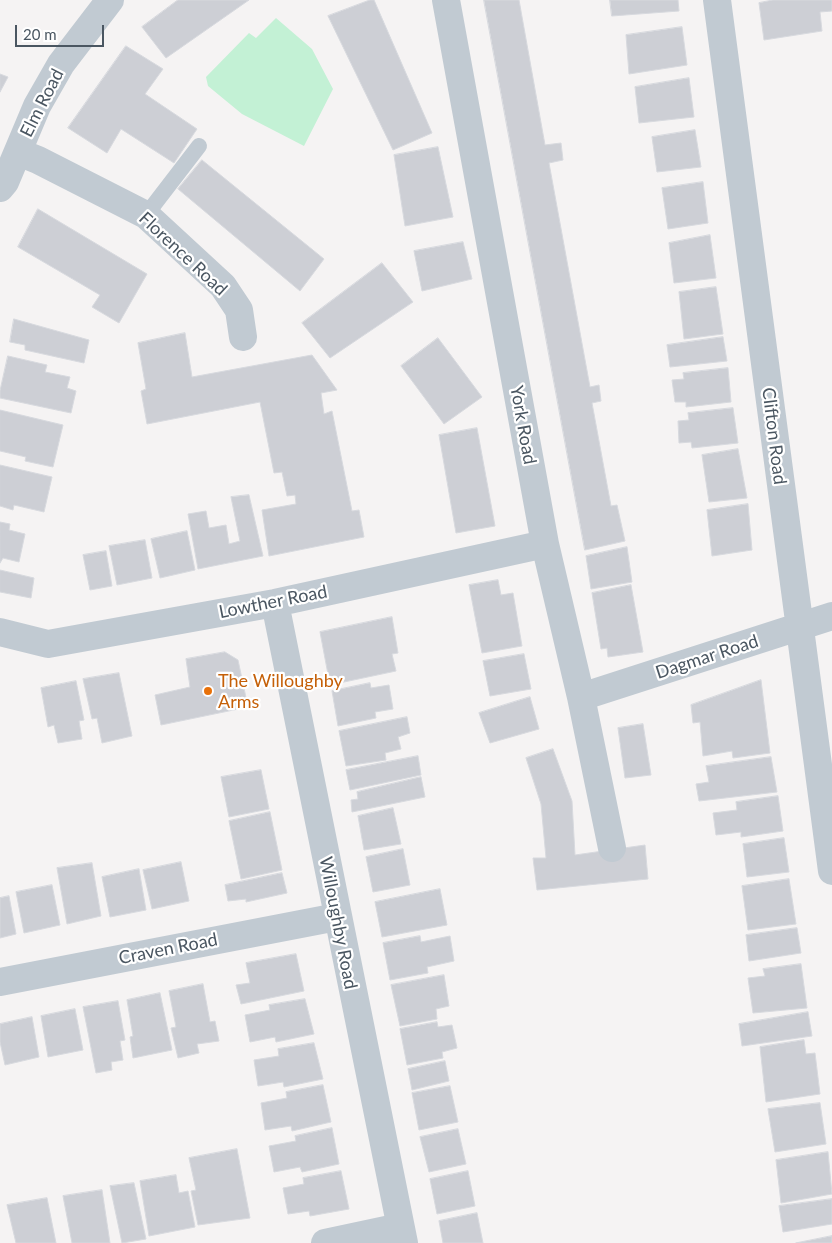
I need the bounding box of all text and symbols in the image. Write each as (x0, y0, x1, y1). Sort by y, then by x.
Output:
scale bar (18, 15, 106, 47)
text: 20 m (23, 25, 57, 43)
street label: Elm Road (16, 65, 68, 141)
street label: Florence Road (134, 208, 232, 300)
street label: York Road (505, 384, 541, 466)
street label: Clifton Road (757, 386, 791, 486)
street label: Lowther Road (217, 581, 329, 623)
street label: Dagmar Road (653, 630, 761, 684)
place label: The Willoughby Arms (218, 670, 343, 712)
marker: The Willoughby Arms (202, 685, 214, 697)
street label: Willoughby Road (315, 855, 361, 991)
street label: Craven Road (117, 929, 219, 969)

